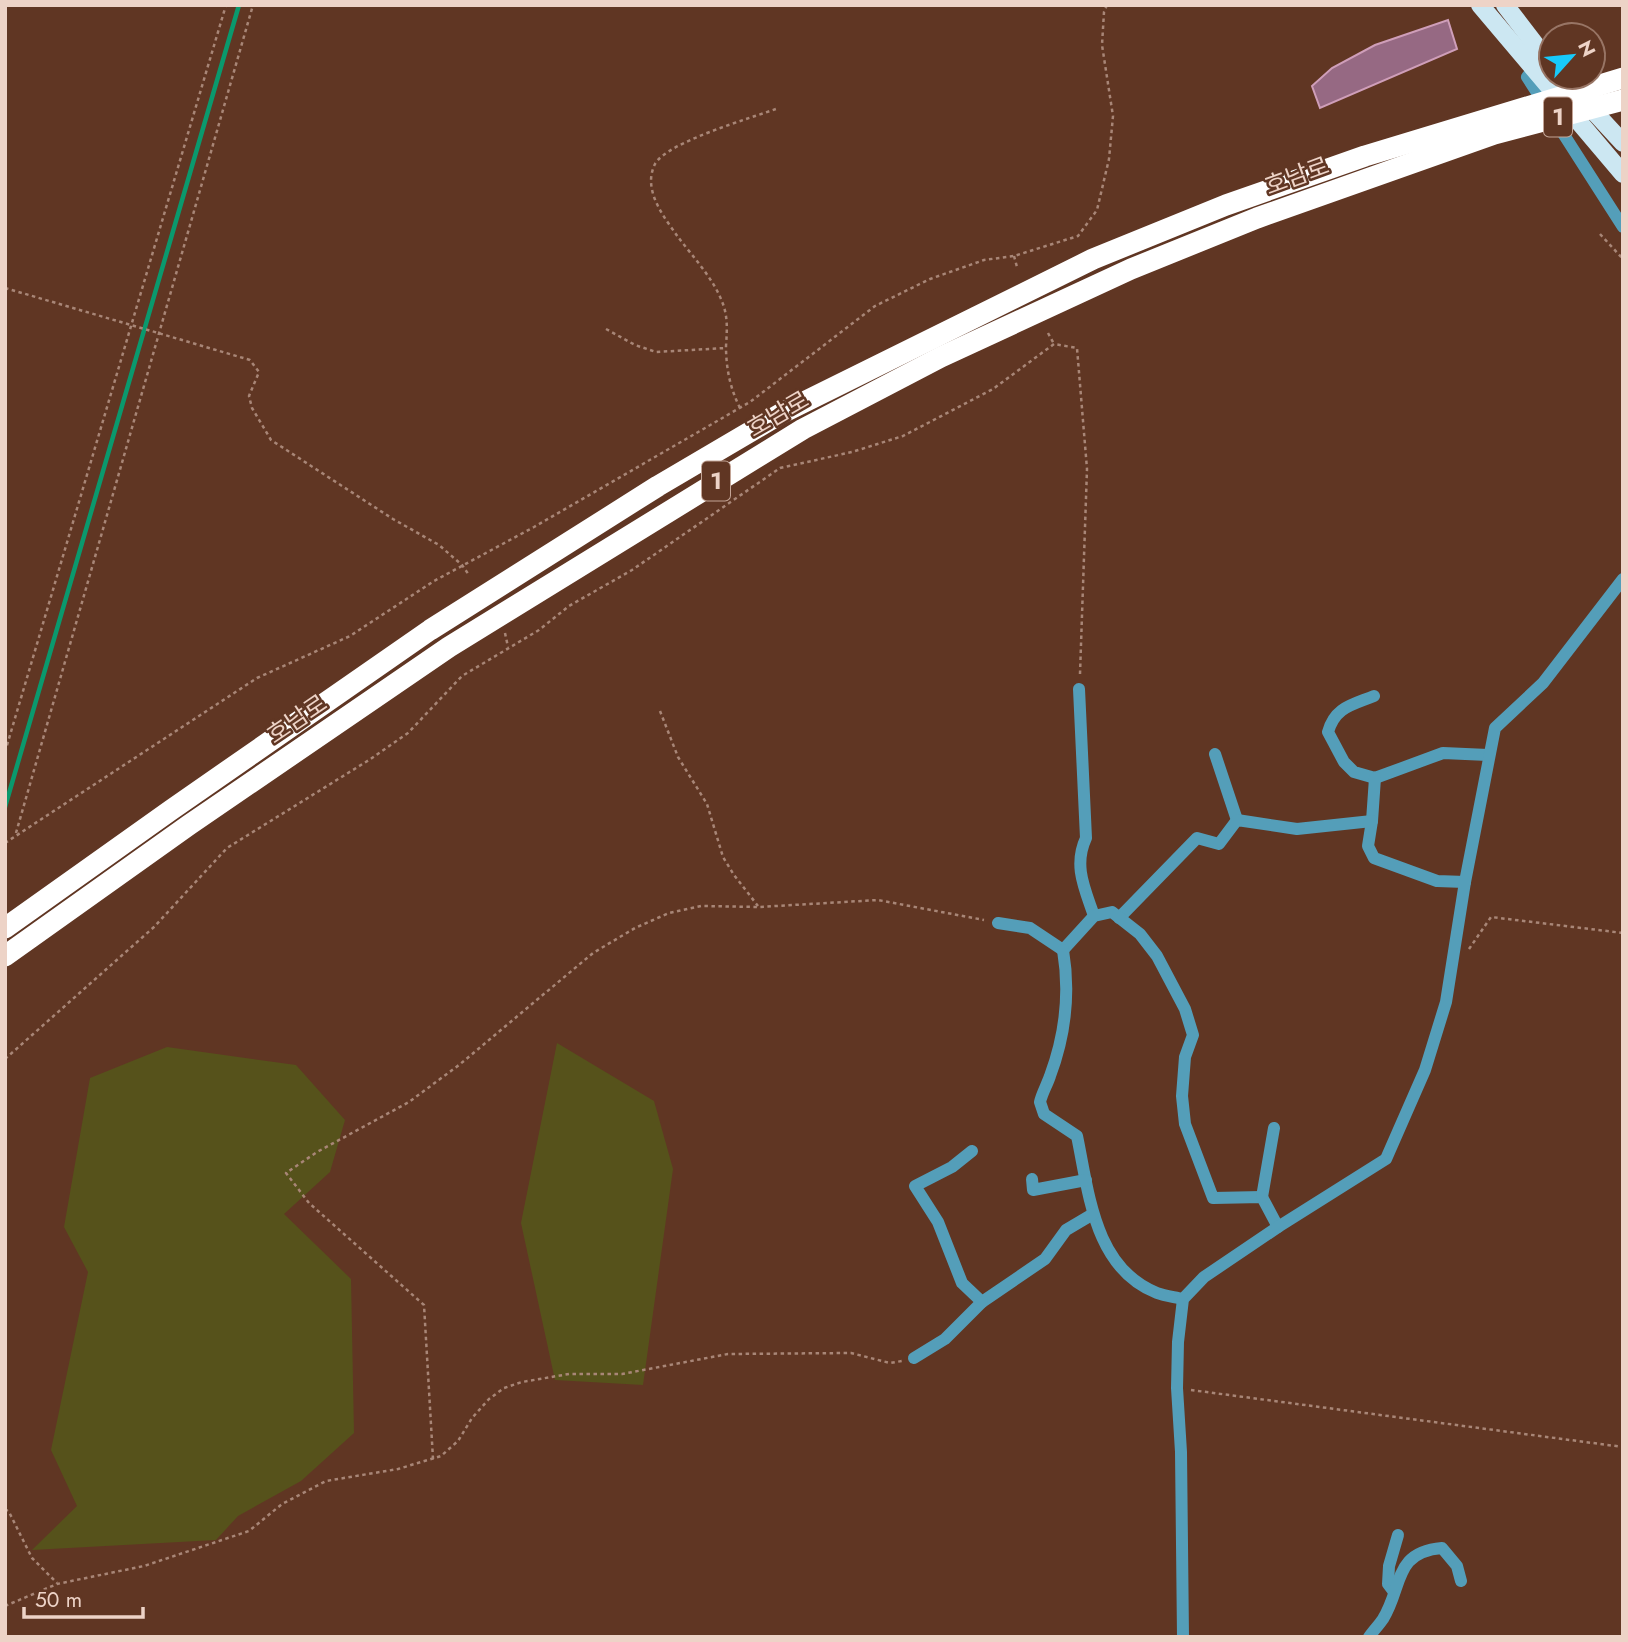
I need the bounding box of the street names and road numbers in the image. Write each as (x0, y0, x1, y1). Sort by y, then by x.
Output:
road number: 1 (1544, 98, 1572, 136)
street label: 호남로 (1260, 148, 1334, 203)
street label: 호남로 (740, 382, 815, 445)
road number: 1 (702, 461, 730, 500)
street label: 호남로 (259, 686, 334, 752)

